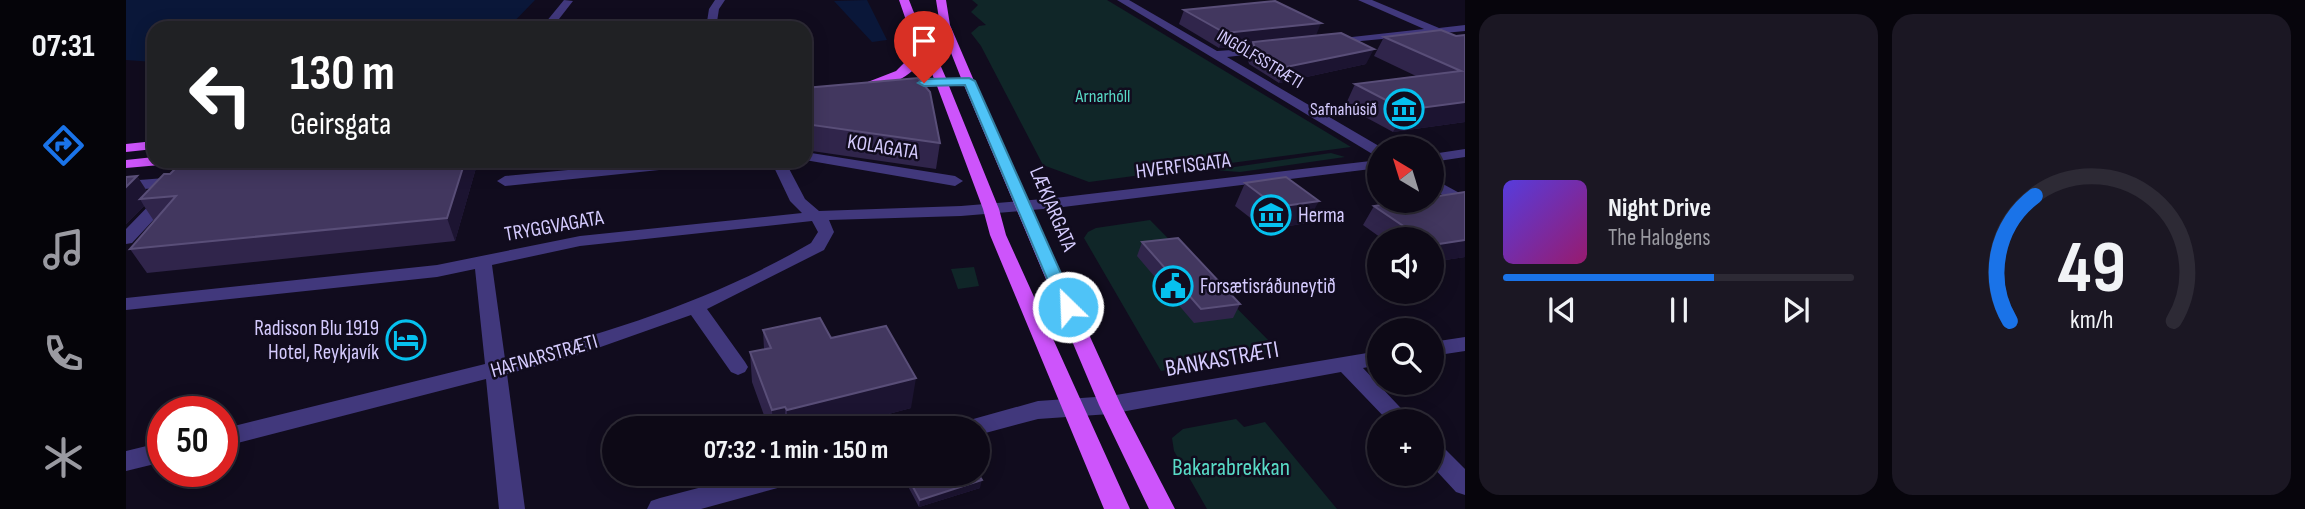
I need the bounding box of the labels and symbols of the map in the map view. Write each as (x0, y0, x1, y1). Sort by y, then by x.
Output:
pin (894, 11, 954, 83)
street label: INGÓLFSSTRÆTI (1213, 25, 1307, 93)
park label: Arnarhóll (1075, 86, 1130, 107)
museum icon: Safnahúsið (1383, 88, 1425, 130)
place label: Safnahúsið (1310, 99, 1377, 120)
street label: KOLAGATA (846, 129, 921, 165)
north arrow (1367, 136, 1444, 214)
street label: HVERFISGATA (1134, 148, 1233, 184)
street label: LÆKJARGATA (1024, 163, 1082, 256)
museum icon: Herma (1250, 194, 1292, 236)
place label: Herma (1298, 203, 1345, 228)
street label: TRYGGVAGATA (503, 205, 606, 247)
public building icon: Forsætisráðuneytið (1152, 265, 1194, 307)
position arrow (1031, 270, 1105, 344)
place label: Forsætisráðuneytið (1200, 274, 1336, 299)
place label: Radisson Blu 1919 Hotel, Reykjavík (254, 316, 379, 365)
hotel icon: Radisson Blu 1919 Hotel, Reykjavík (385, 319, 427, 361)
street label: HAFNARSTRÆTI (488, 329, 600, 383)
street label: BANKASTRÆTI (1163, 335, 1281, 383)
speed limit sign: 50 (147, 396, 238, 487)
park label: Bakarabrekkan (1172, 453, 1290, 482)

